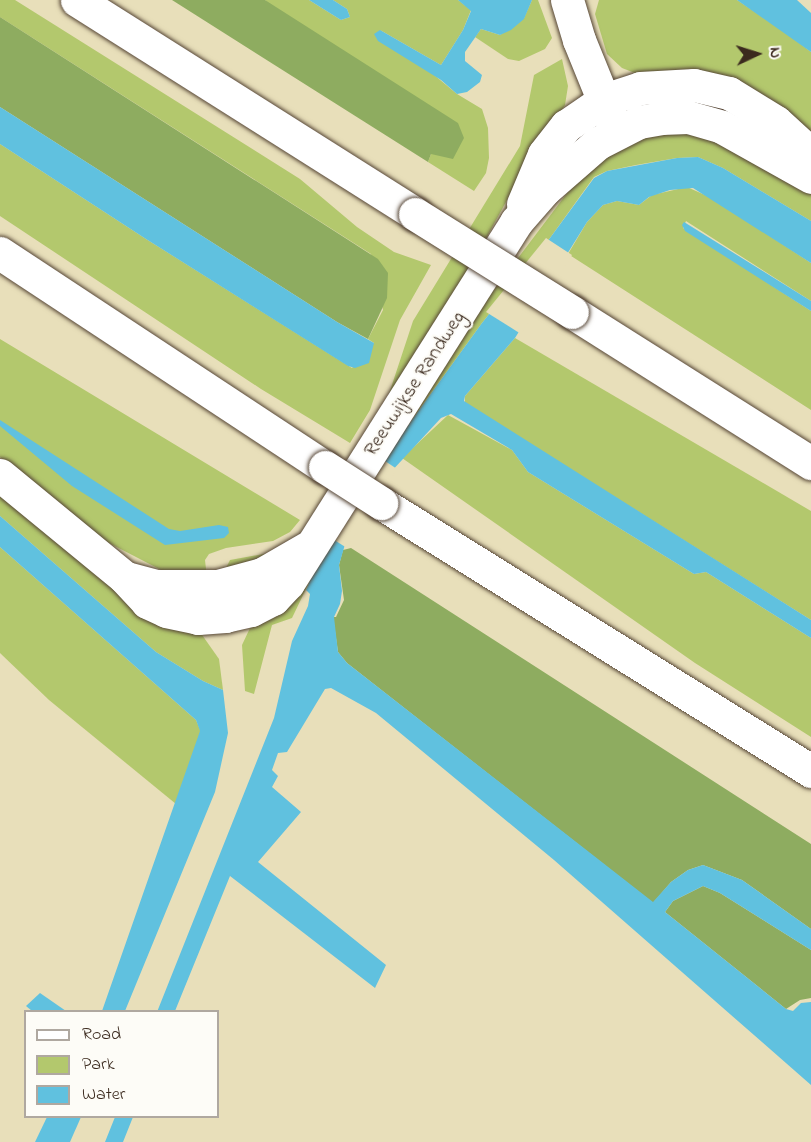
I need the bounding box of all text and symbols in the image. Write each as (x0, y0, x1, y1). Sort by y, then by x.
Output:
north arrow (727, 24, 787, 84)
text: N (763, 47, 787, 59)
street label: Reeuwijkse Randweg (359, 307, 471, 461)
legend (24, 1010, 219, 1118)
text: Road (82, 1022, 121, 1048)
text: Park (82, 1052, 115, 1078)
text: Water (82, 1082, 125, 1108)

